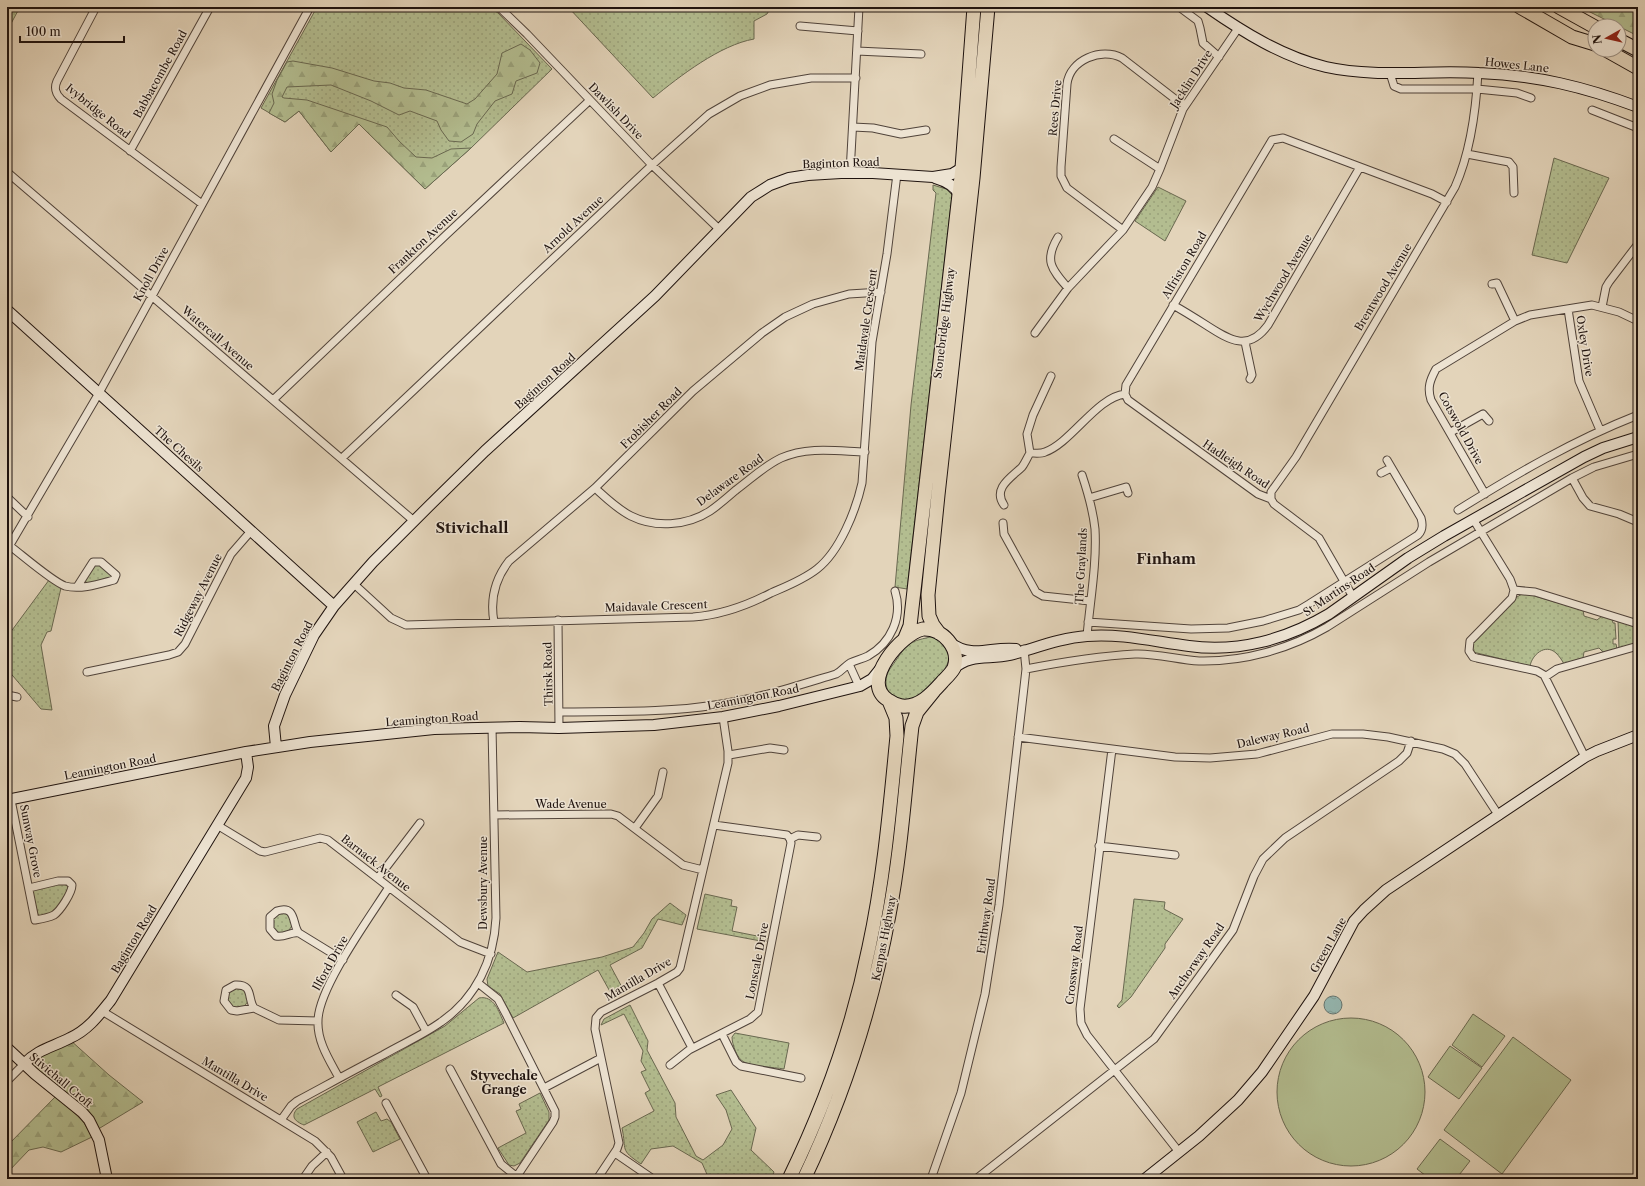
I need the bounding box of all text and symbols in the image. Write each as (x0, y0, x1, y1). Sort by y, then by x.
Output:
scale bar (20, 18, 124, 44)
north arrow (1587, 18, 1627, 58)
text: 100 m (26, 24, 61, 39)
street label: Babbacombe Road (130, 27, 190, 120)
text: N (1589, 33, 1605, 45)
street label: Jacklin Drive (1166, 47, 1215, 112)
street label: Howes Lane (1484, 55, 1550, 75)
street label: Rees Drive (1046, 79, 1064, 137)
street label: Dawlish Drive (586, 80, 646, 142)
street label: Ivybridge Road (63, 81, 133, 142)
street label: Baginton Road (802, 155, 880, 171)
street label: Arnold Avenue (539, 192, 606, 256)
street label: Frankton Avenue (385, 205, 461, 277)
street label: Alfriston Road (1158, 229, 1210, 302)
street label: Wychwood Avenue (1251, 231, 1315, 325)
street label: Brentwood Avenue (1351, 241, 1415, 333)
street label: Knoll Drive (130, 244, 172, 304)
street label: Stonebridge Highway (930, 266, 958, 379)
street label: Maidavale Crescent (852, 268, 880, 372)
street label: Watercall Avenue (178, 302, 257, 373)
street label: Oxley Drive (1573, 314, 1597, 378)
street label: Baginton Road (512, 350, 579, 412)
street label: Frobisher Road (618, 384, 685, 451)
street label: Cotswold Drive (1435, 389, 1487, 467)
street label: The Chesils (151, 423, 207, 475)
street label: Hadleigh Road (1200, 437, 1272, 492)
street label: Delaware Road (694, 451, 766, 509)
district label: Stivichall (435, 518, 509, 537)
street label: The Graylands (1072, 527, 1090, 605)
district label: Finham (1136, 549, 1196, 568)
street label: Ridgeway Avenue (171, 551, 225, 639)
street label: St Martins Road (1300, 561, 1378, 619)
street label: Maidavale Crescent (604, 597, 708, 615)
street label: Baginton Road (268, 618, 316, 694)
street label: Thirsk Road (540, 642, 556, 706)
street label: Leamington Road (706, 681, 800, 713)
street label: Leamington Road (385, 709, 479, 729)
street label: Daleway Road (1235, 721, 1311, 751)
street label: Leamington Road (63, 751, 157, 783)
street label: Wade Avenue (534, 797, 607, 811)
street label: Sunway Grove (17, 803, 45, 879)
street label: Barnack Avenue (338, 832, 414, 894)
street label: Dewsbury Avenue (476, 836, 490, 930)
street label: Erithway Road (974, 877, 998, 955)
street label: Kenpas Highway (869, 893, 899, 982)
street label: Baginton Road (108, 902, 160, 976)
street label: Green Lane (1307, 915, 1349, 975)
street label: Anchorway Road (1164, 920, 1228, 1002)
street label: Lonscale Drive (743, 921, 771, 1001)
street label: Crossway Road (1062, 924, 1086, 1005)
street label: Ilford Drive (309, 933, 351, 993)
street label: Mantilla Drive (602, 954, 674, 1004)
street label: Stivichall Croft (27, 1049, 96, 1111)
street label: Mantilla Drive (199, 1054, 271, 1104)
district label: Styvechale Grange (470, 1068, 538, 1097)

